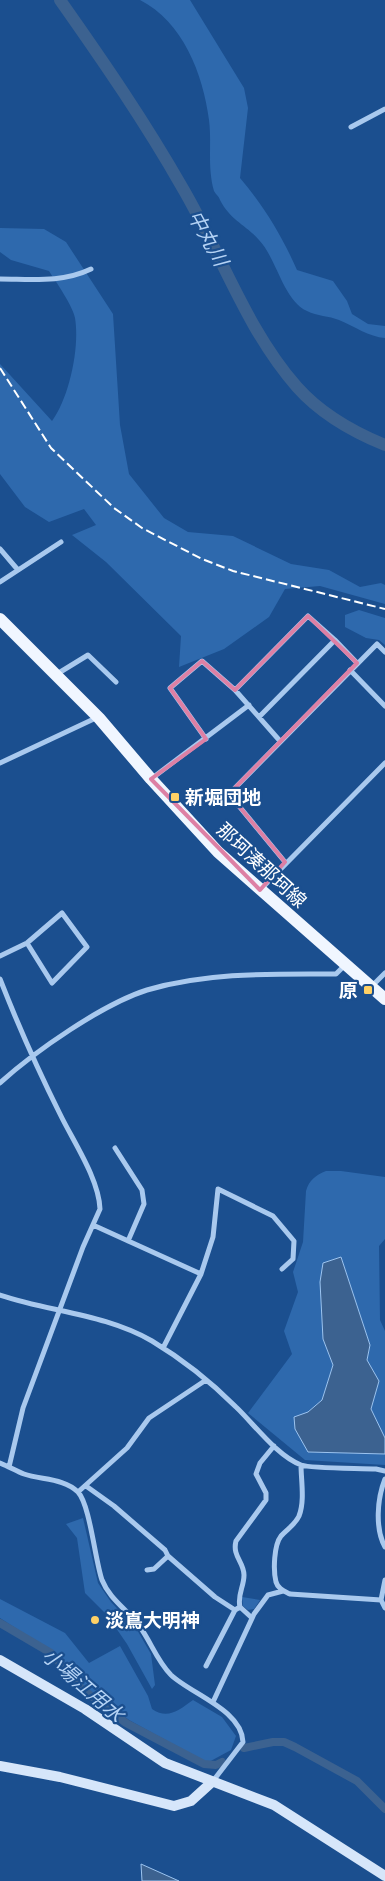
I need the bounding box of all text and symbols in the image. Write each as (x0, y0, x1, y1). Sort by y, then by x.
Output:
water label: 中丸川 (182, 206, 233, 272)
place label: 新堀団地 (185, 787, 261, 810)
marker: 新堀団地 (169, 791, 181, 803)
street label: 那珂湊那珂線 (211, 819, 311, 913)
place label: 原 (339, 980, 358, 1003)
marker: 原 (362, 984, 374, 996)
place label: 淡嶌大明神 (105, 1610, 200, 1633)
marker: 淡嶌大明神 (89, 1614, 101, 1626)
water label: 小場江用水 (37, 1644, 129, 1729)

